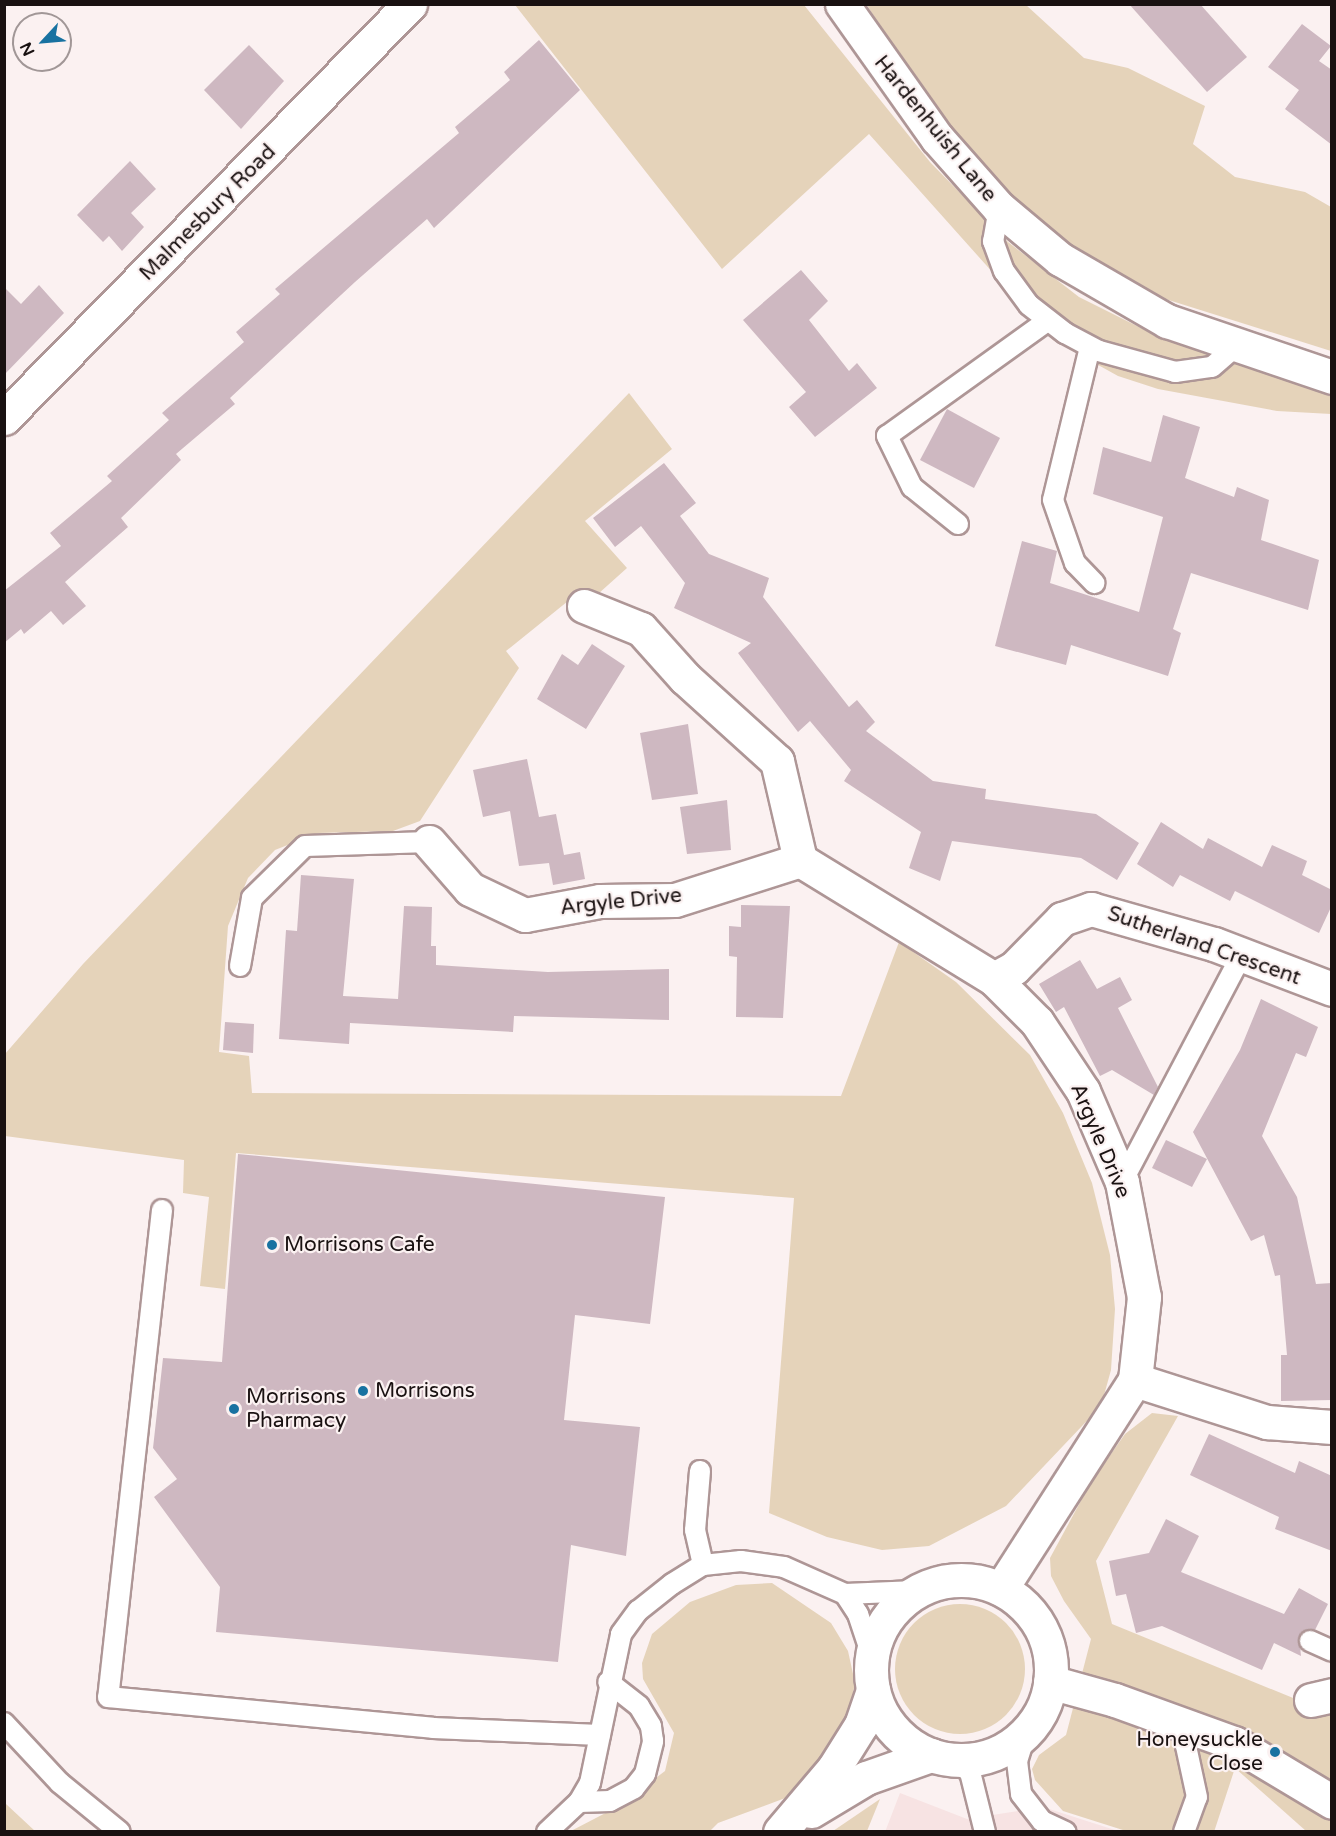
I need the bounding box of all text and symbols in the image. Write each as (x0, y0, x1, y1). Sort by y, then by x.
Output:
north arrow (12, 12, 72, 72)
text: N (16, 39, 39, 59)
street label: Hardenhuish Lane (868, 51, 1002, 207)
street label: Malmesbury Road (135, 140, 281, 286)
street label: Argyle Drive (559, 883, 683, 921)
street label: Sutherland Crescent (1104, 901, 1304, 991)
street label: Argyle Drive (1065, 1080, 1135, 1202)
place label: Morrisons Cafe (284, 1232, 435, 1258)
marker: Morrisons Cafe (265, 1238, 279, 1252)
place label: Morrisons (375, 1378, 475, 1404)
place label: Morrisons Pharmacy (246, 1384, 346, 1434)
marker: Morrisons (356, 1384, 370, 1398)
marker: Morrisons Pharmacy (227, 1402, 241, 1416)
place label: Honeysuckle Close (1136, 1727, 1263, 1777)
marker: Honeysuckle Close (1268, 1745, 1282, 1759)

